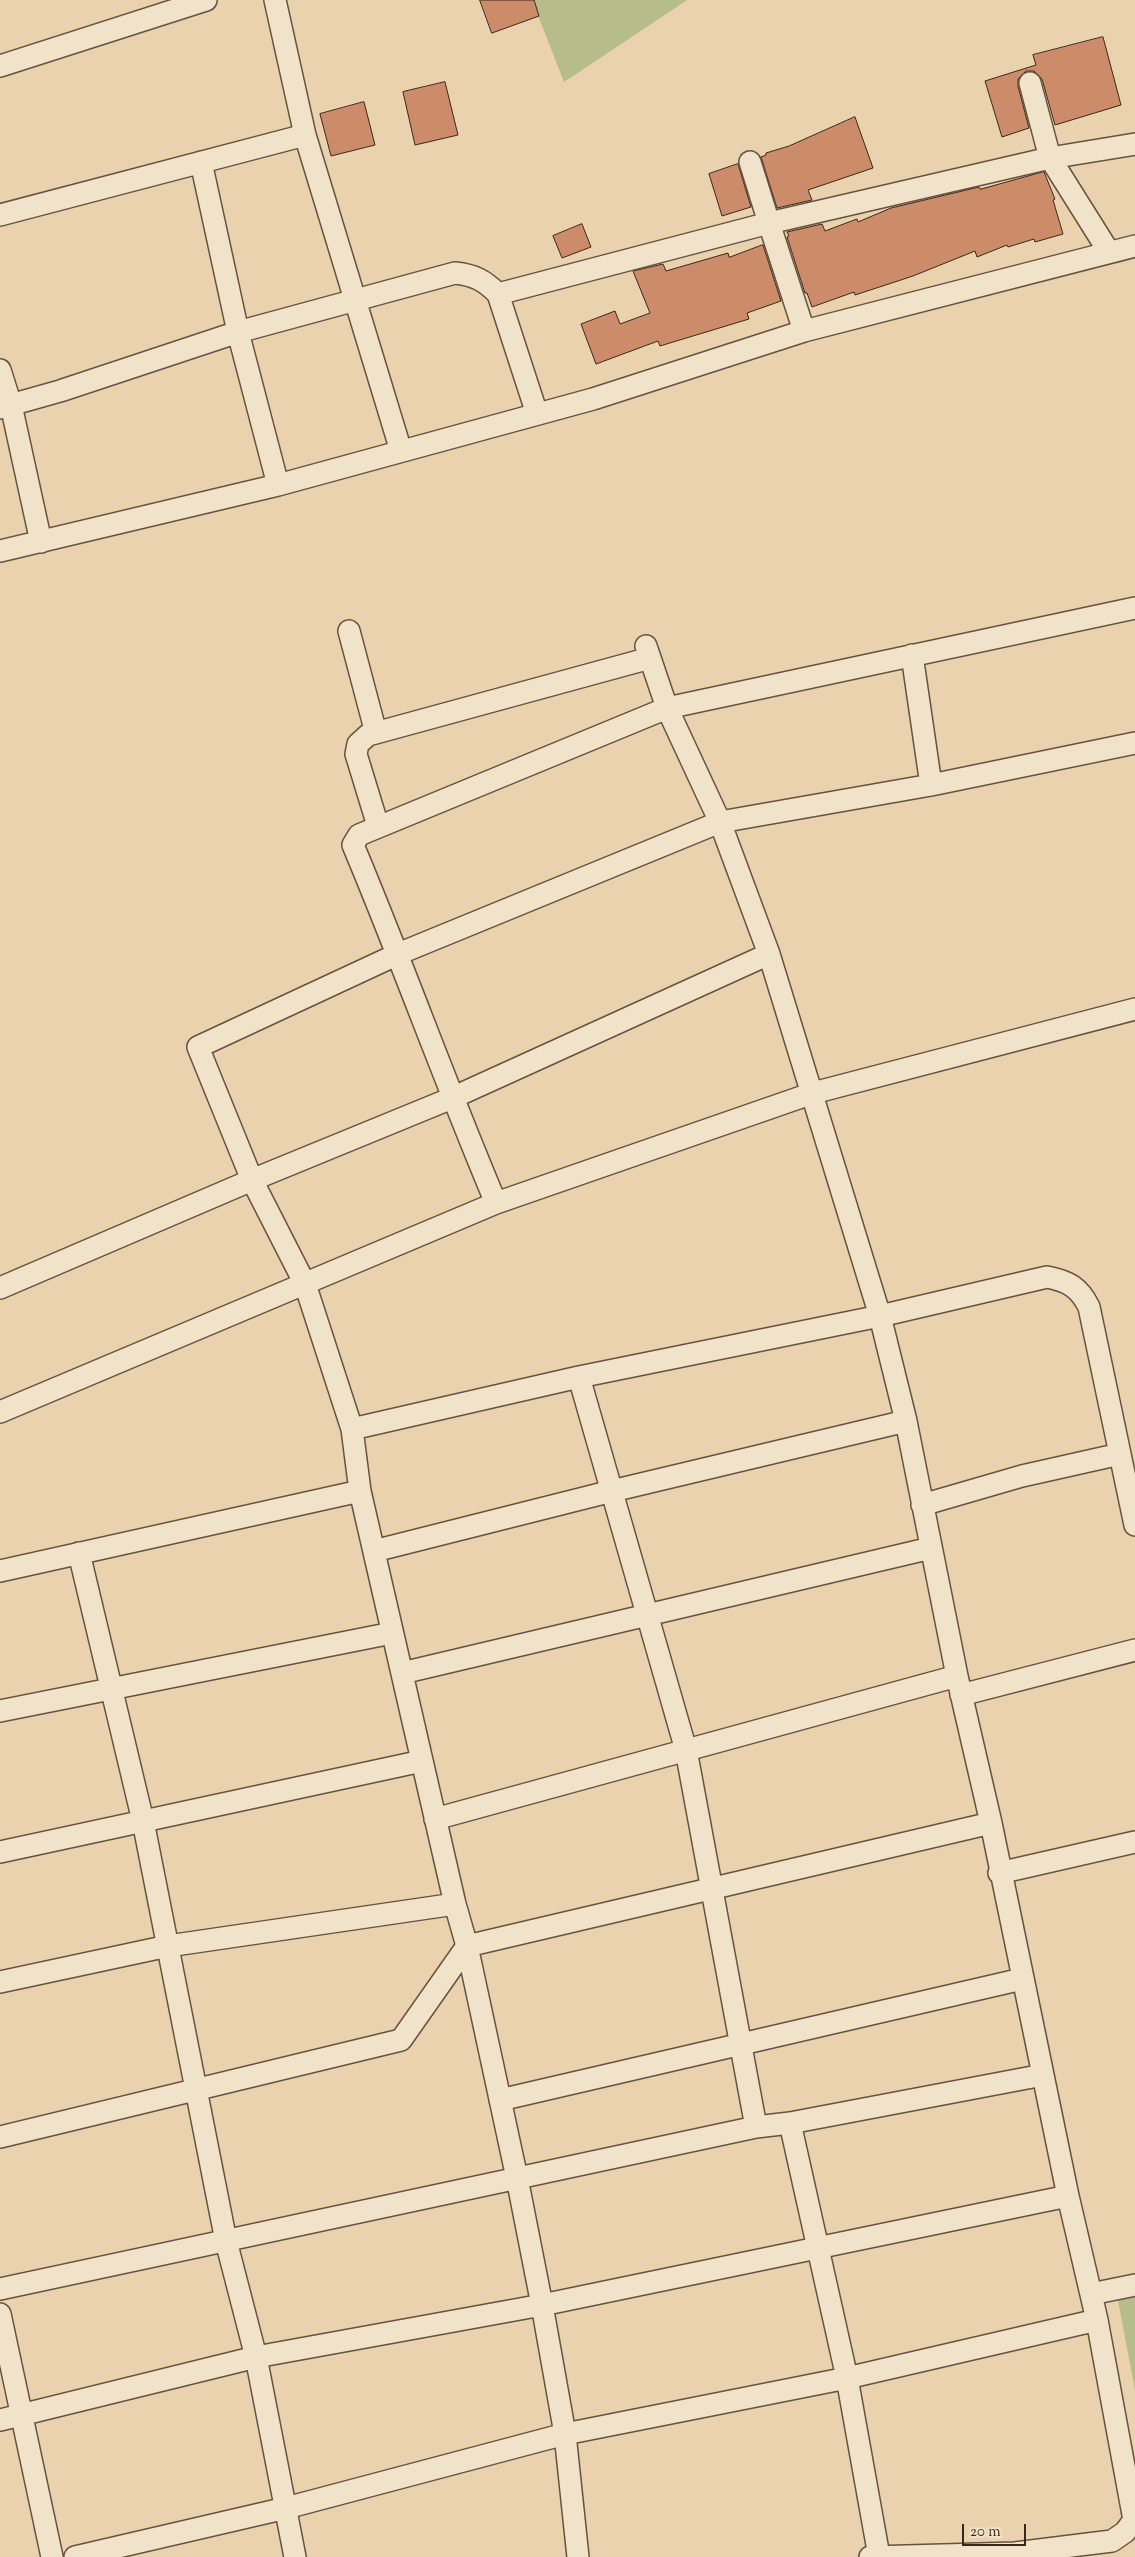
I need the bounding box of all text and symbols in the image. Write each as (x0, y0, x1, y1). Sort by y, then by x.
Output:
scale bar (965, 2514, 1029, 2546)
text: 20 m (970, 2522, 1001, 2543)

